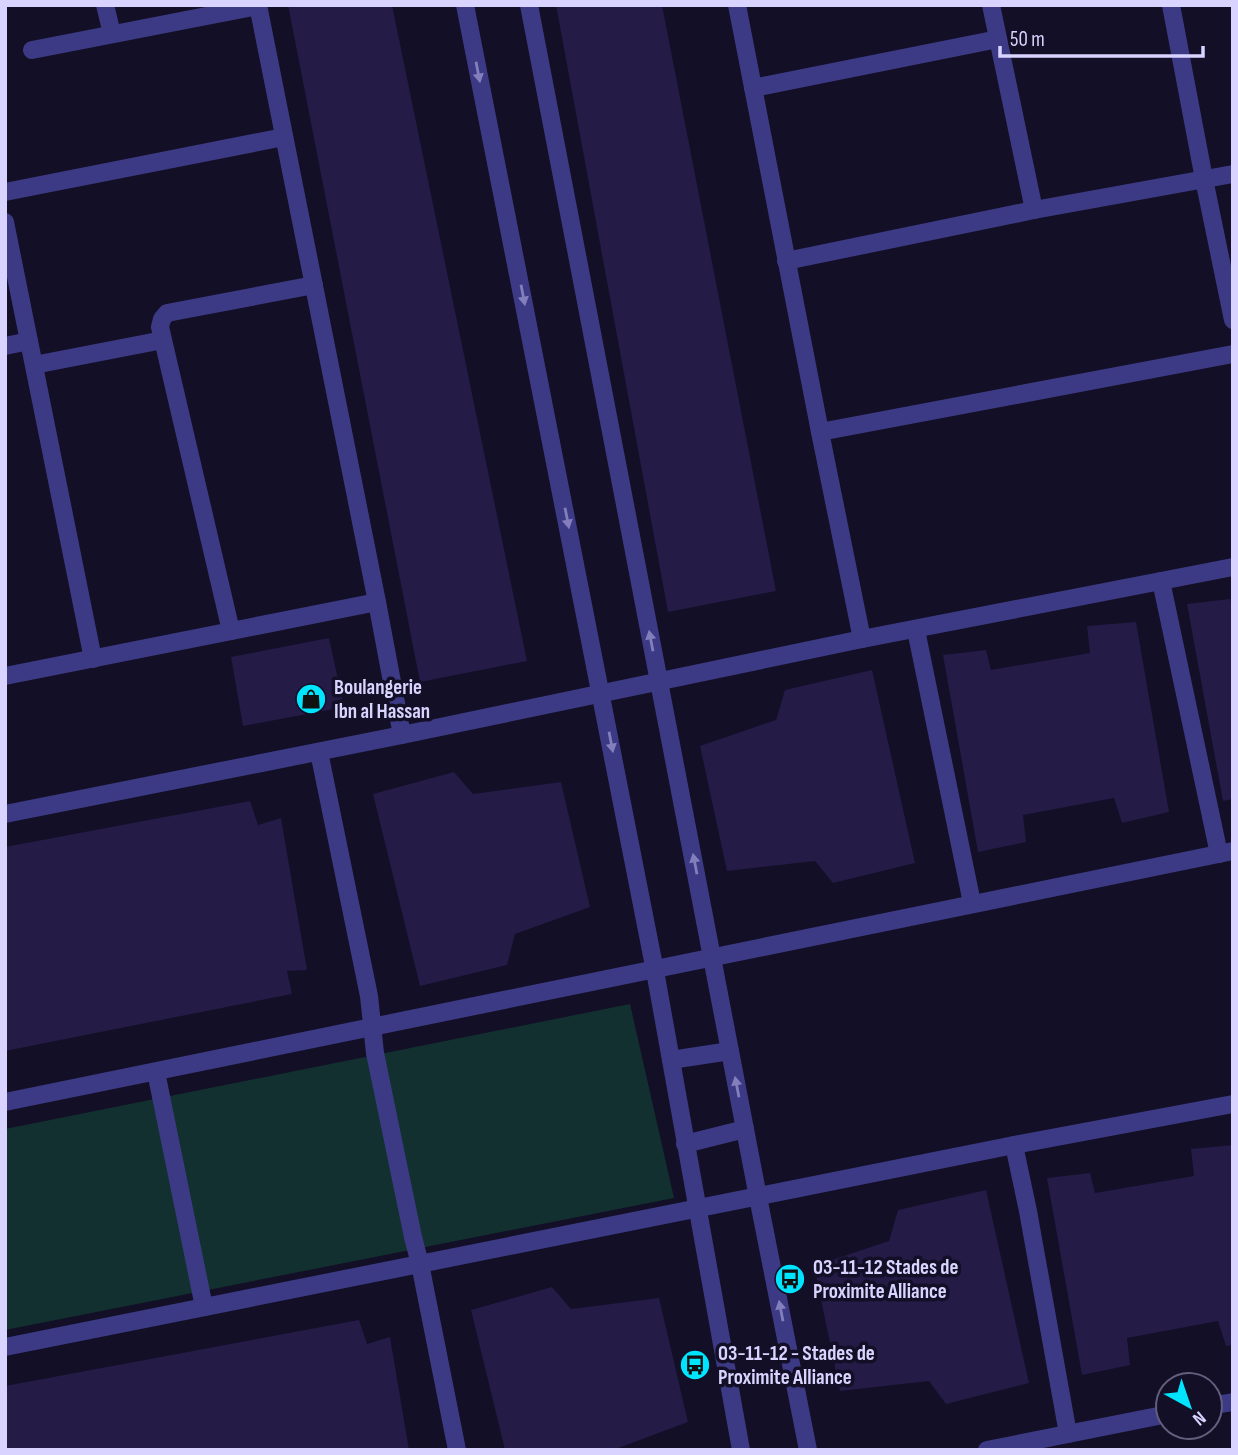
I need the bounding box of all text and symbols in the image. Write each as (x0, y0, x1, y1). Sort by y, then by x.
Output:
scale bar (1000, 14, 1203, 58)
text: 50 m (1010, 27, 1045, 52)
one-way arrow (473, 61, 484, 83)
one-way arrow (517, 284, 528, 306)
one-way arrow (562, 508, 573, 530)
one-way arrow (645, 630, 656, 652)
place label: Boulangerie Ibn al Hassan (334, 675, 430, 724)
shop icon: Boulangerie Ibn al Hassan (294, 682, 328, 716)
one-way arrow (606, 731, 617, 753)
one-way arrow (689, 853, 700, 875)
one-way arrow (731, 1076, 742, 1098)
place label: 03-11-12 Stades de Proximite Alliance (813, 1255, 958, 1304)
bus stop icon: 03-11-12 Stades de Proximite Alliance (773, 1262, 807, 1296)
one-way arrow (775, 1300, 786, 1322)
place label: 03-11-12 - Stades de Proximite Alliance (718, 1341, 875, 1390)
bus stop icon: 03-11-12 - Stades de Proximite Alliance (678, 1348, 712, 1382)
north arrow (1154, 1371, 1224, 1441)
text: N (1188, 1406, 1210, 1430)

